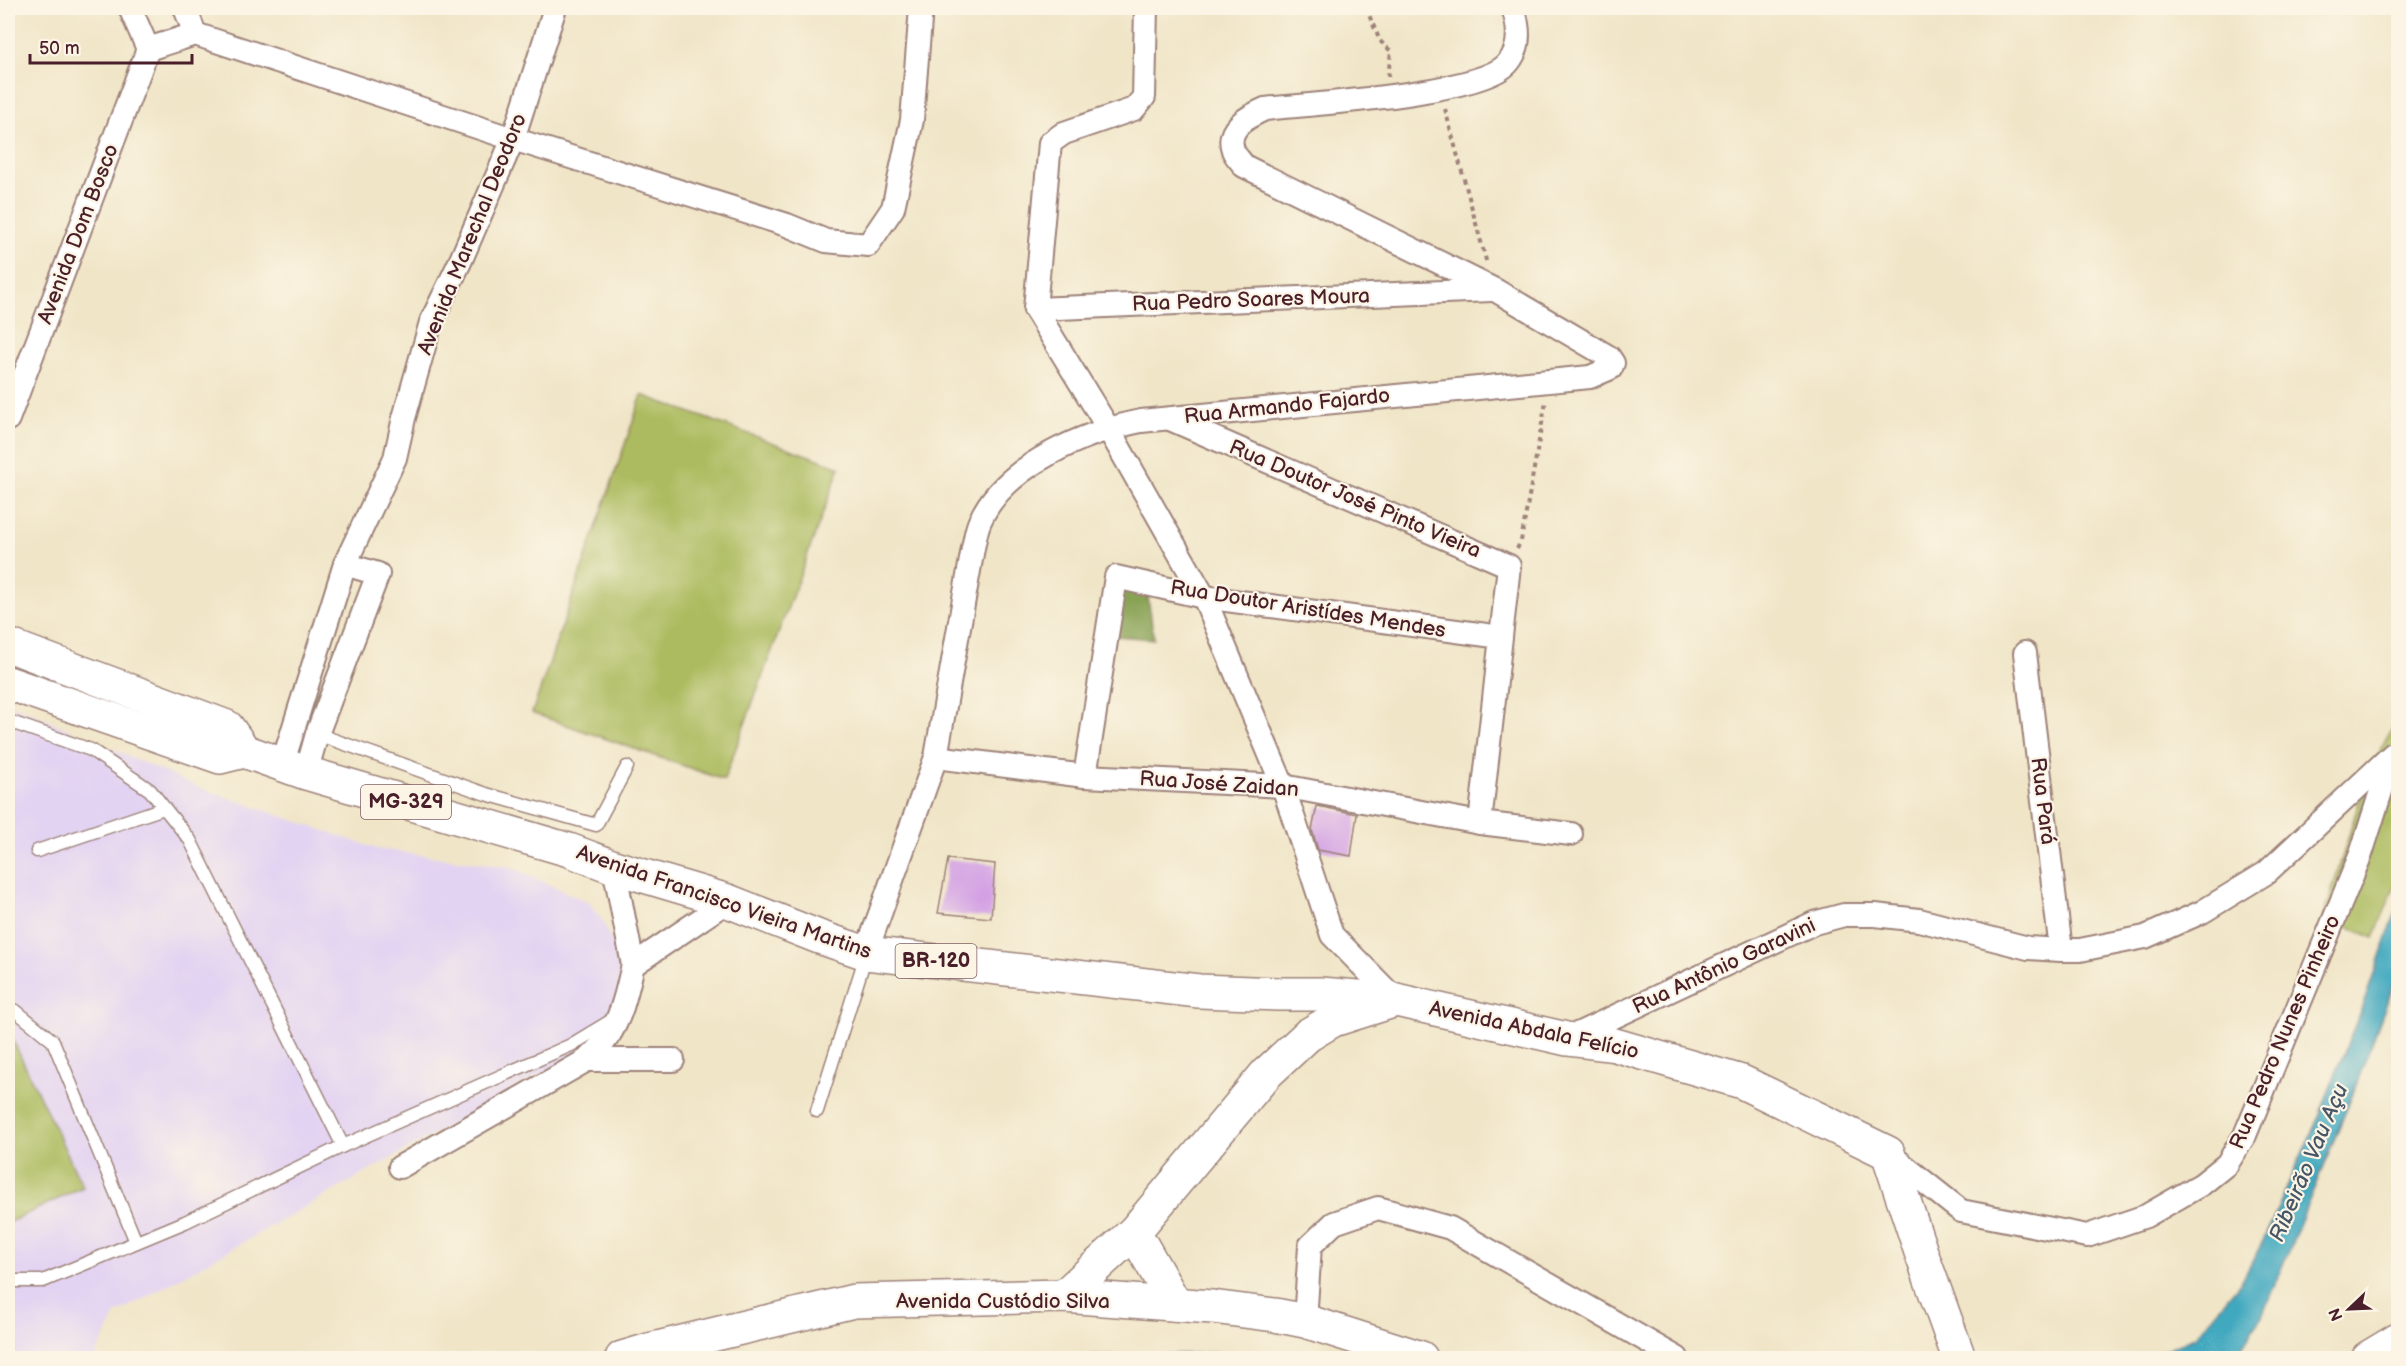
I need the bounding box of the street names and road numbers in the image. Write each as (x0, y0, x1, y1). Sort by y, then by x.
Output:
street label: Avenida Marechal Deodoro (412, 110, 532, 358)
street label: Avenida Dom Bosco (32, 140, 124, 328)
street label: Rua Pedro Soares Moura (1132, 283, 1370, 317)
street label: Rua Armando Fajardo (1183, 383, 1391, 429)
street label: Rua Doutor José Pinto Vieira (1226, 435, 1484, 563)
street label: Rua Doutor Aristídes Mendes (1168, 575, 1448, 643)
street label: Rua Pará (2025, 756, 2061, 846)
street label: Rua José Zaidan (1138, 766, 1300, 802)
road number: MG-329 (361, 785, 451, 819)
street label: Avenida Francisco Vieira Martins (573, 840, 875, 964)
street label: Rua Pedro Nunes Pinheiro (2224, 911, 2346, 1153)
street label: Rua Antônio Garavini (1628, 913, 1820, 1019)
road number: BR-120 (896, 944, 976, 978)
street label: Avenida Abdala Felício (1427, 996, 1641, 1064)
street label: Avenida Custódio Silva (896, 1289, 1110, 1314)

